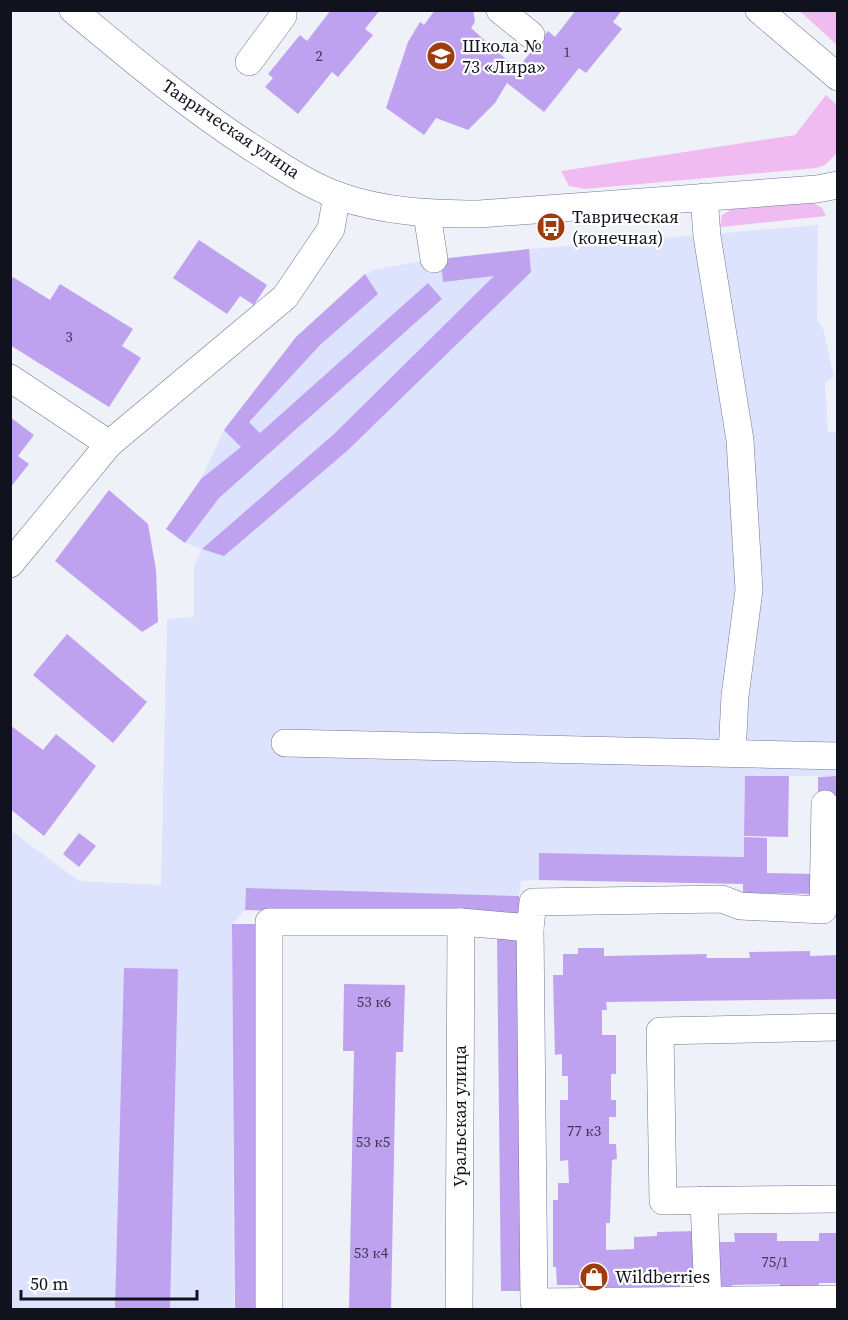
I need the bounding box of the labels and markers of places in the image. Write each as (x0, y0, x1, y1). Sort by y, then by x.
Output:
place label: Школа № 73 «Лира» (462, 33, 546, 79)
school or university icon: Школа № 73 «Лира» (425, 40, 457, 72)
place label: Таврическая (конечная) (572, 204, 679, 250)
bus stop icon: Таврическая (конечная) (535, 211, 567, 243)
shop icon: Wildberries (578, 1261, 610, 1293)
place label: Wildberries (615, 1264, 710, 1289)

